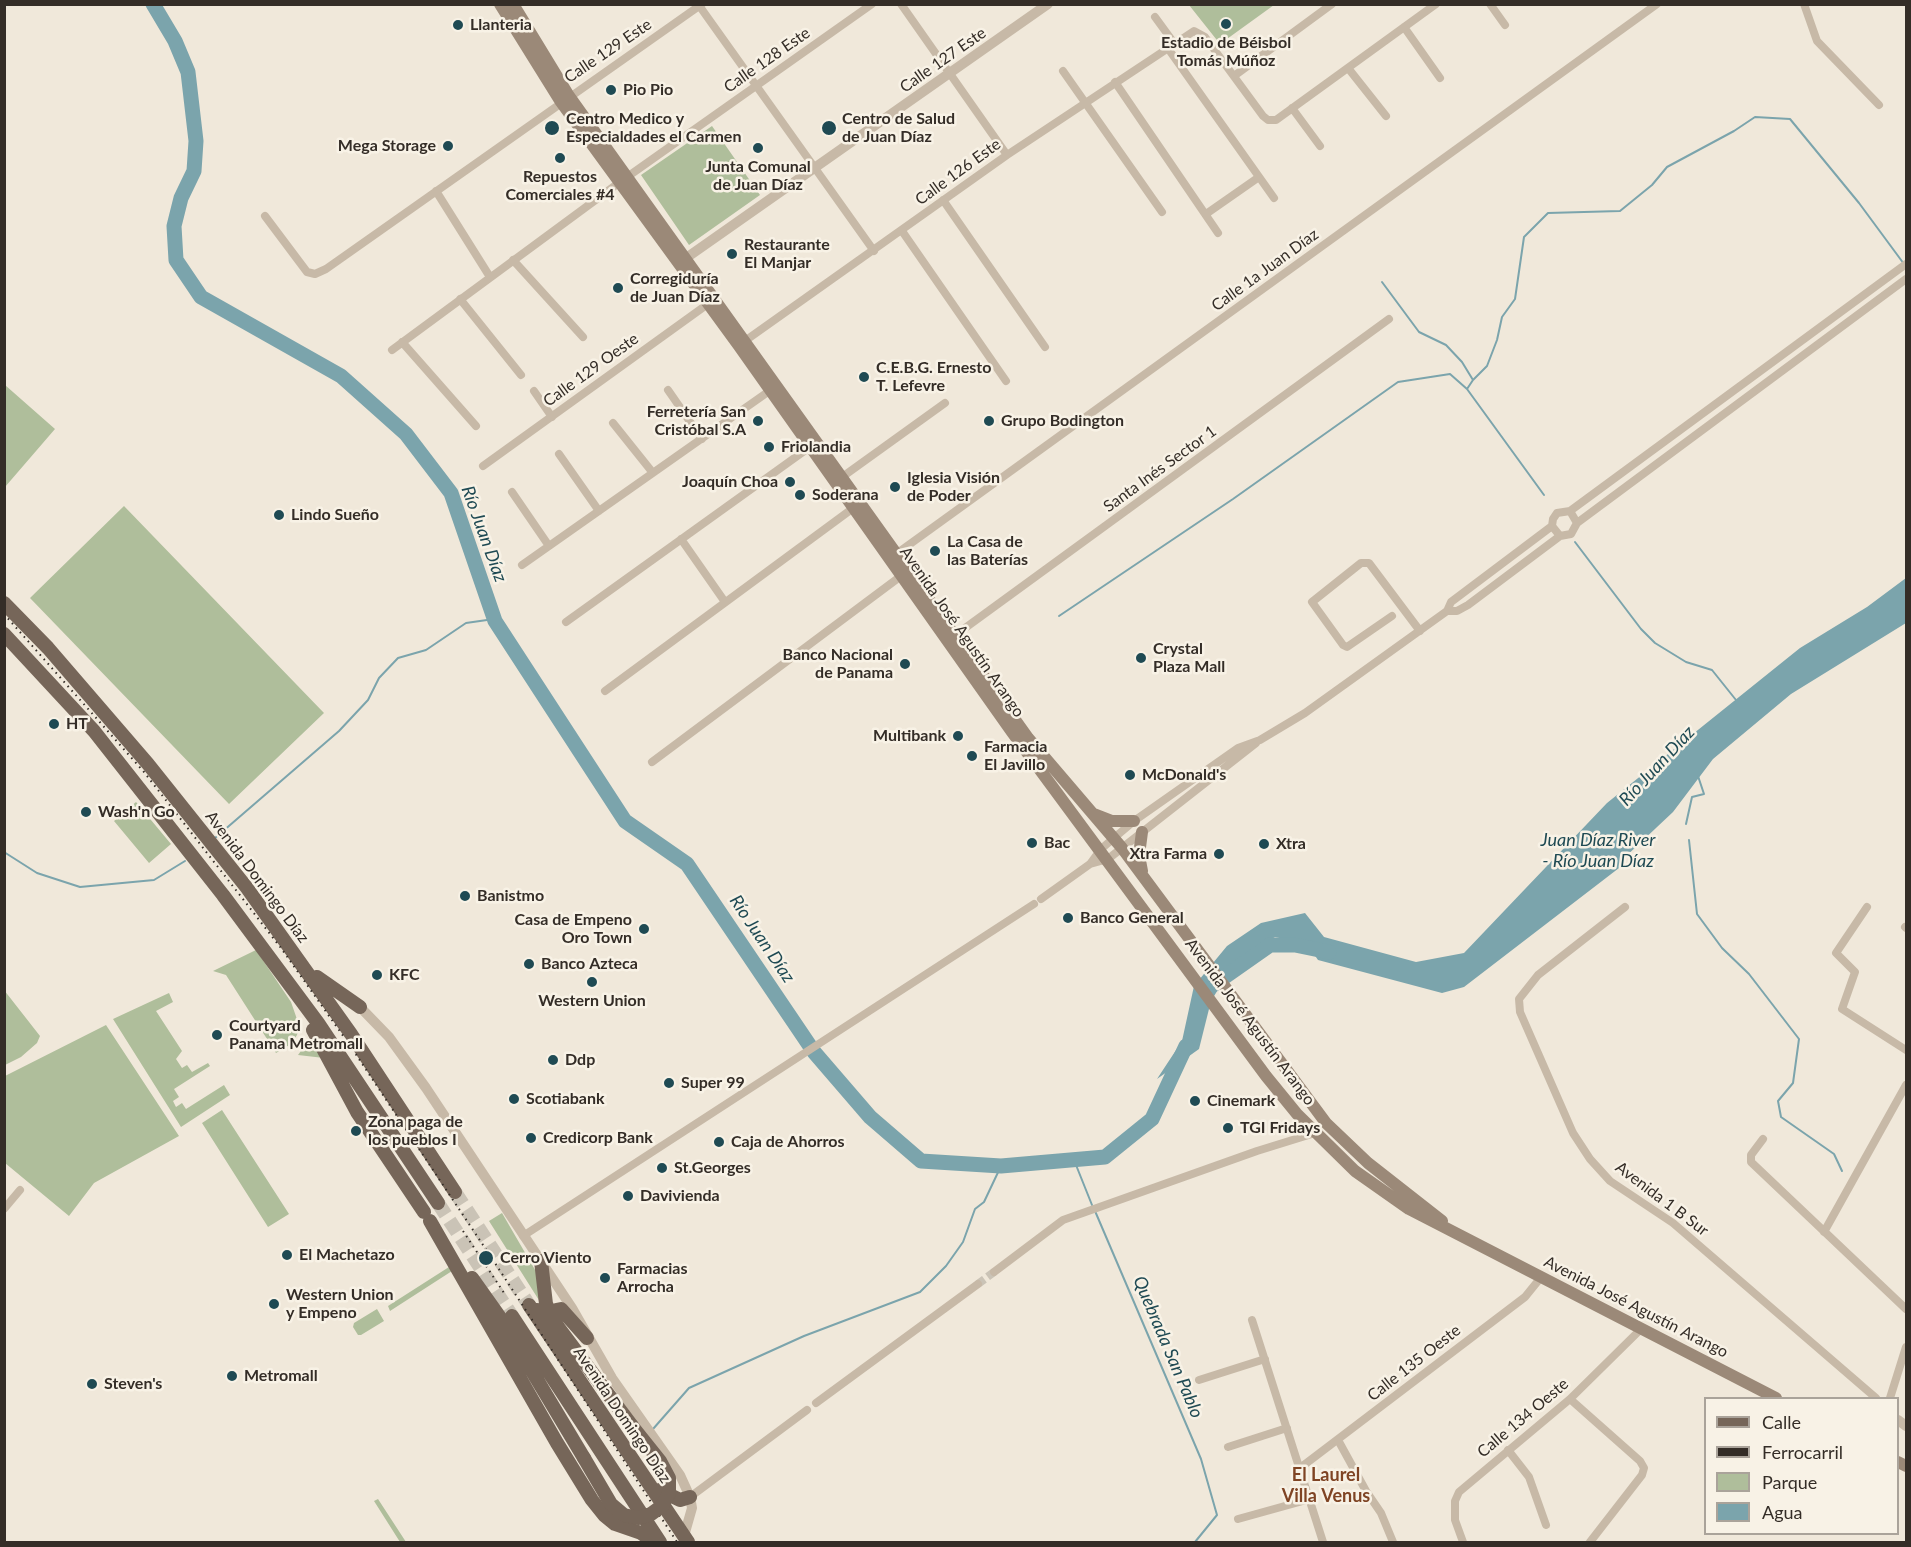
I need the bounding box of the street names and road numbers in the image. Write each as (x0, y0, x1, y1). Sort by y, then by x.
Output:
street label: Calle 129 Este (561, 15, 655, 87)
street label: Calle 128 Este (720, 23, 814, 97)
street label: Calle 127 Este (896, 23, 990, 97)
street label: Calle 126 Este (912, 135, 1004, 209)
street label: Calle 1a Juan Díaz (1208, 225, 1322, 315)
street label: Calle 129 Oeste (540, 329, 642, 411)
street label: Santa Inés Sector 1 (1100, 422, 1220, 516)
street label: Avenida José Agustín Arango (896, 543, 1028, 721)
street label: Avenida Domingo Díaz (201, 807, 313, 947)
street label: Avenida José Agustín Arango (1181, 935, 1319, 1109)
street label: Avenida 1 B Sur (1612, 1158, 1712, 1240)
street label: Avenida José Agustín Arango (1541, 1252, 1731, 1362)
street label: Calle 135 Oeste (1364, 1321, 1464, 1405)
street label: Avenida Domingo Díaz (569, 1343, 675, 1487)
street label: Calle 134 Oeste (1474, 1374, 1572, 1462)

